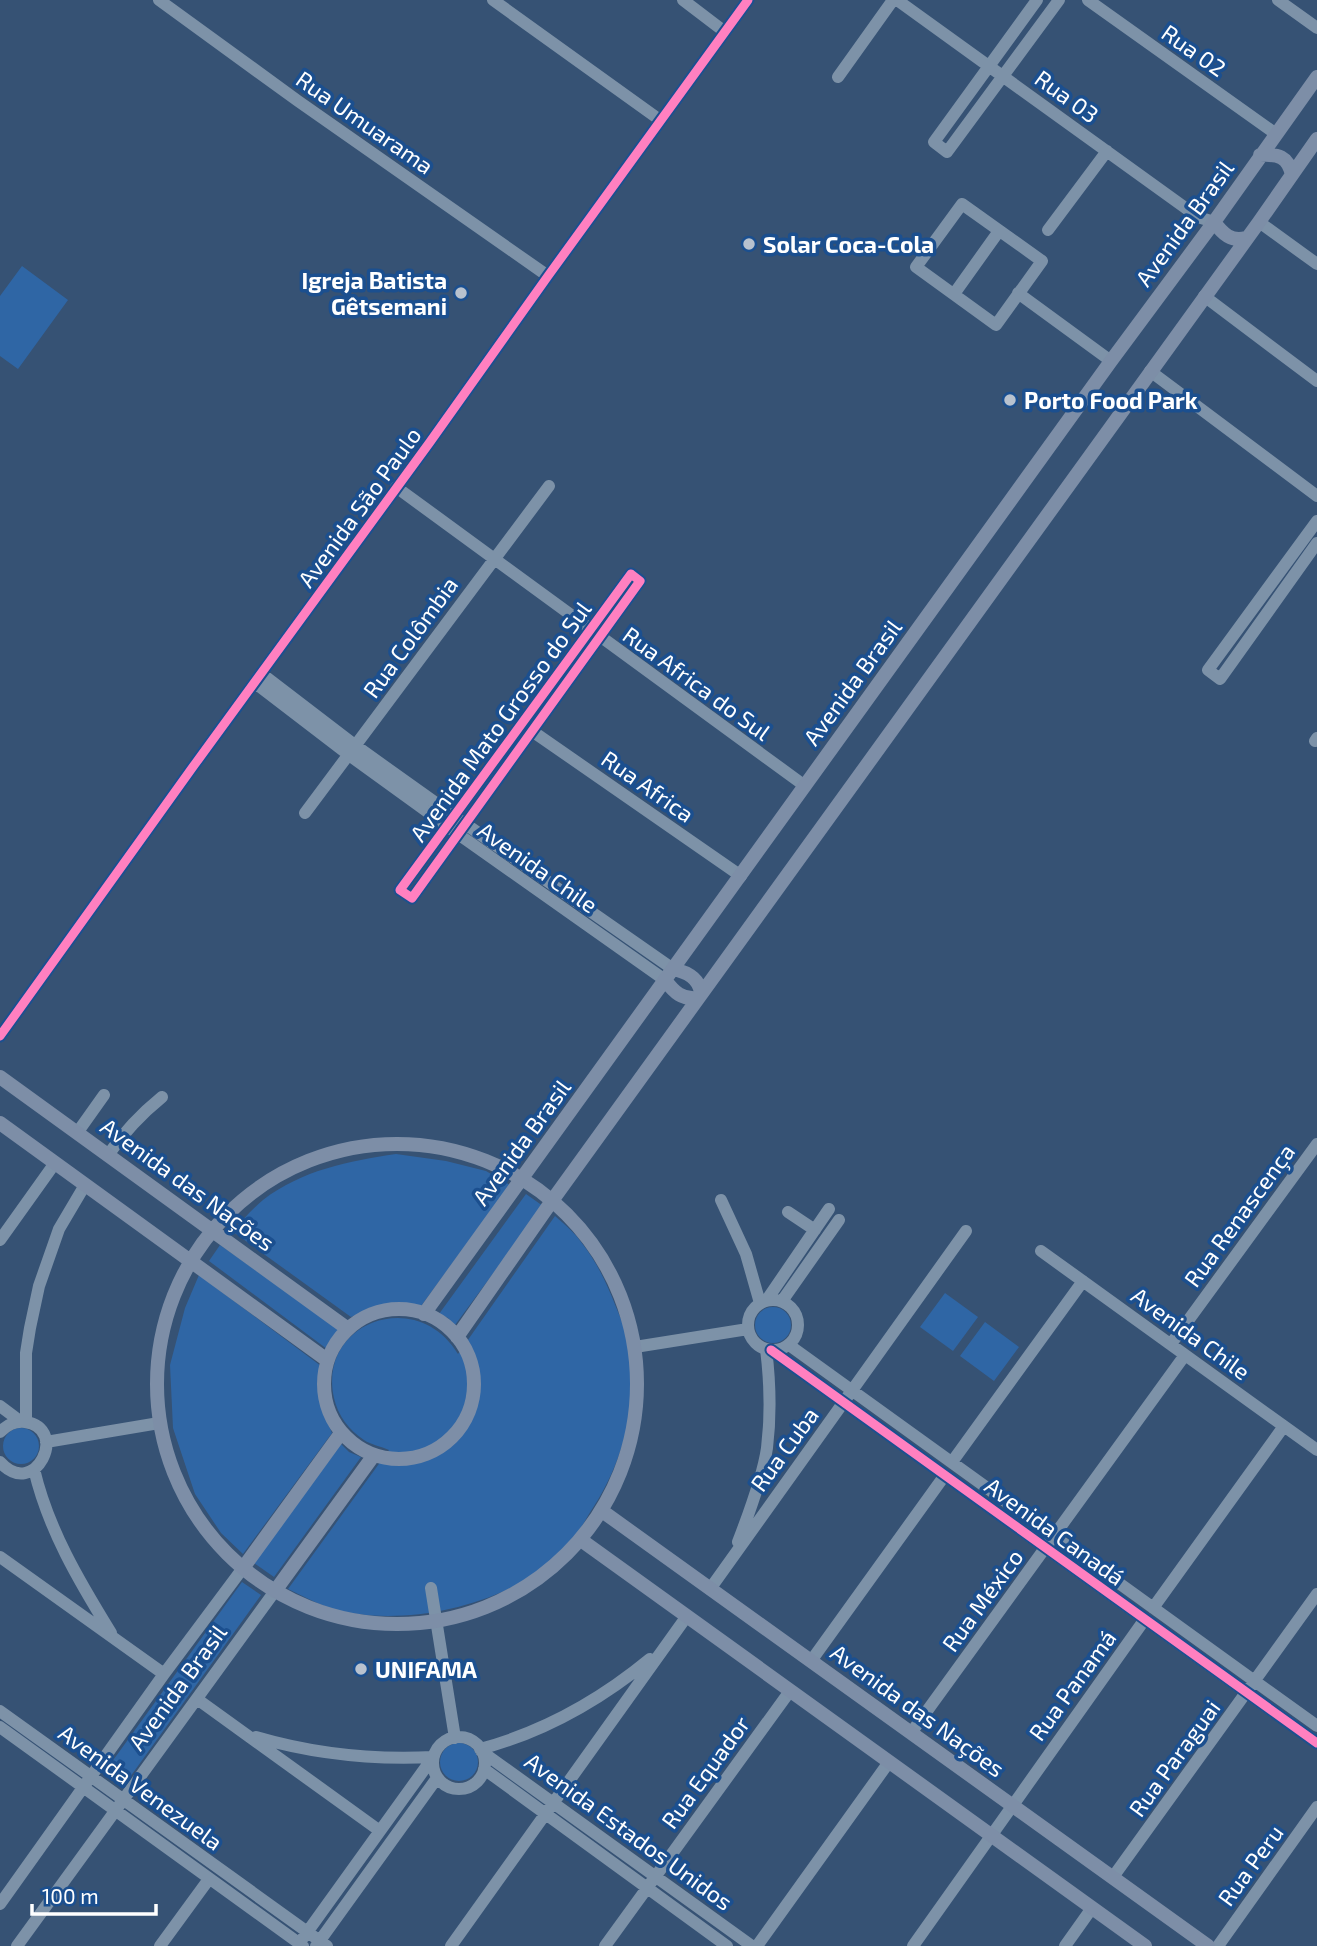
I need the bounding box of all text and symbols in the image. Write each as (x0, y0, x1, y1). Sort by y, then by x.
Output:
street label: Rua 02 (1157, 18, 1231, 82)
street label: Rua Umuarama (291, 64, 439, 180)
street label: Rua 03 (1030, 64, 1104, 128)
street label: Avenida Brasil (1129, 155, 1239, 291)
place label: Solar Coca-Cola (763, 230, 934, 258)
marker: Solar Coca-Cola (741, 236, 757, 252)
place label: Igreja Batista Gêtsemani (302, 266, 447, 320)
marker: Igreja Batista Gêtsemani (453, 285, 469, 301)
place label: Porto Food Park (1024, 386, 1198, 414)
marker: Porto Food Park (1002, 392, 1018, 408)
street label: Avenida São Paulo (292, 421, 426, 593)
street label: Rua Colômbia (357, 571, 463, 703)
street label: Avenida Mato Grosso do Sul (403, 595, 597, 847)
street label: Avenida Brasil (797, 614, 907, 750)
street label: Rua Africa do Sul (618, 620, 776, 746)
street label: Rua Africa (596, 744, 700, 828)
street label: Avenida Chile (473, 815, 603, 919)
street label: Avenida Brasil (466, 1074, 576, 1210)
street label: Avenida das Nações (95, 1112, 280, 1257)
street label: Rua Renascença (1178, 1138, 1301, 1293)
street label: Avenida Chile (1126, 1281, 1256, 1385)
street label: Rua Cuba (744, 1402, 824, 1496)
street label: Avenida Canadá (980, 1471, 1130, 1591)
street label: Rua México (936, 1543, 1028, 1657)
street label: Avenida Brasil (122, 1619, 232, 1755)
street label: Rua Panamá (1022, 1624, 1122, 1746)
street label: Avenida das Nações (825, 1638, 1010, 1783)
place label: UNIFAMA (375, 1655, 477, 1683)
marker: UNIFAMA (353, 1661, 369, 1677)
street label: Rua Paraguai (1122, 1694, 1226, 1822)
street label: Rua Equador (655, 1710, 755, 1834)
street label: Avenida Venezuela (54, 1718, 228, 1856)
street label: Avenida Estados Unidos (520, 1746, 738, 1916)
street label: Rua Peru (1211, 1819, 1289, 1911)
scale bar (32, 1872, 156, 1916)
text: 100 m (42, 1883, 99, 1908)

